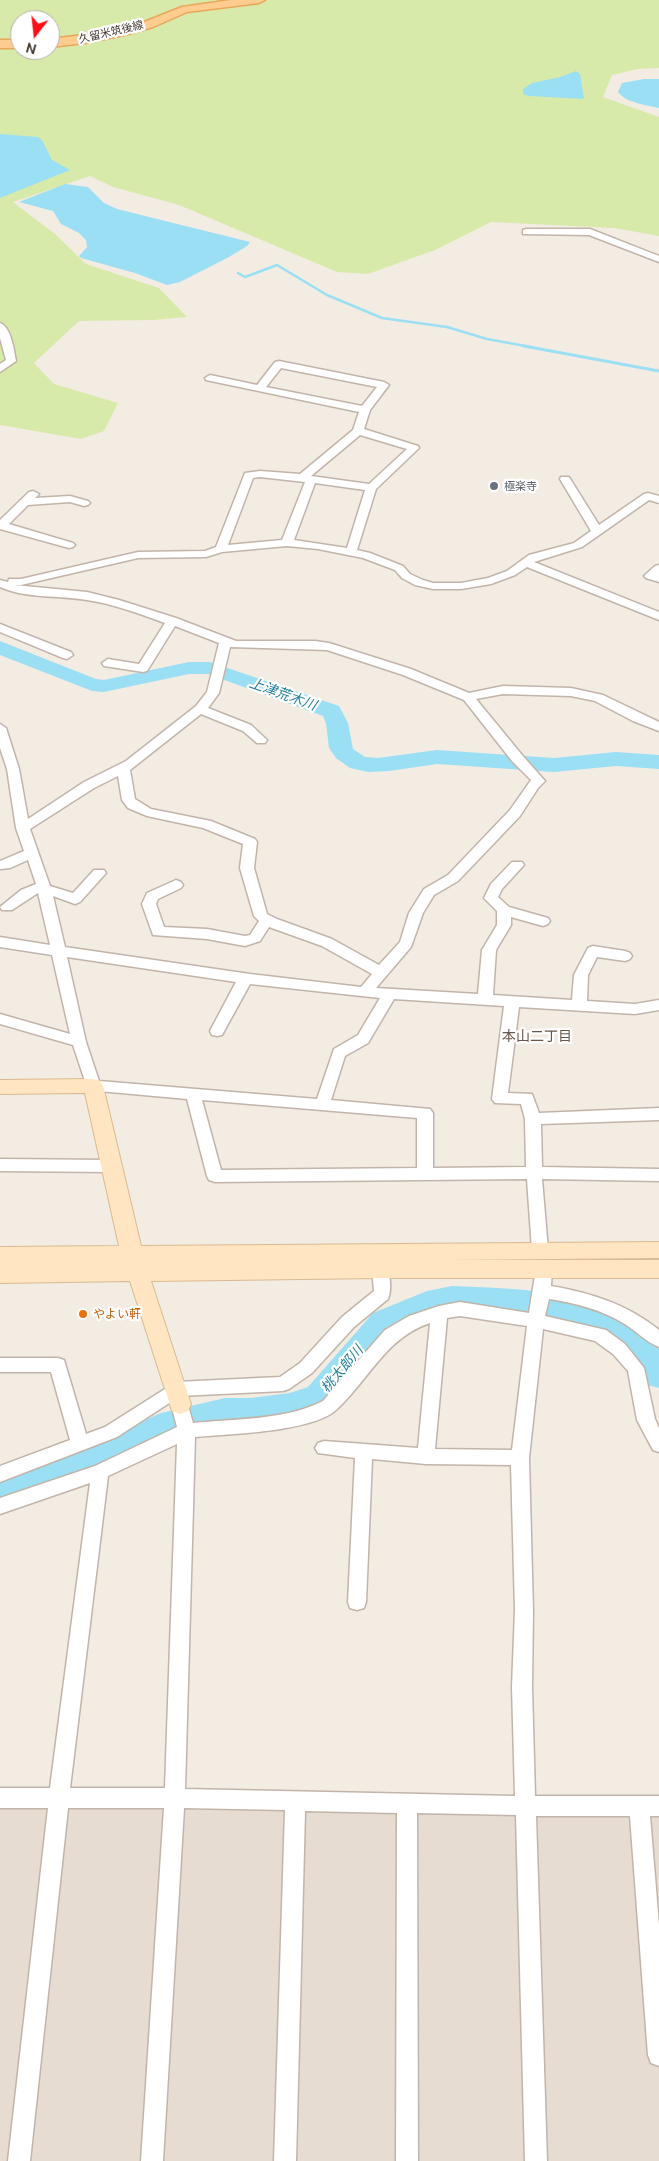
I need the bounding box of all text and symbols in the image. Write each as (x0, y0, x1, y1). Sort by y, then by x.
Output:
north arrow (10, 10, 60, 60)
street label: 久留米筑後線 (77, 18, 145, 46)
text: N (24, 39, 38, 58)
place label: 極楽寺 (504, 479, 537, 493)
marker: 極楽寺 (488, 480, 500, 492)
water label: 上津荒木川 (247, 674, 319, 714)
district label: 本山二丁目 (502, 1028, 572, 1044)
place label: やよい軒 (93, 1307, 141, 1321)
marker: やよい軒 (77, 1308, 89, 1320)
water label: 桃太郎川 (318, 1342, 366, 1396)

